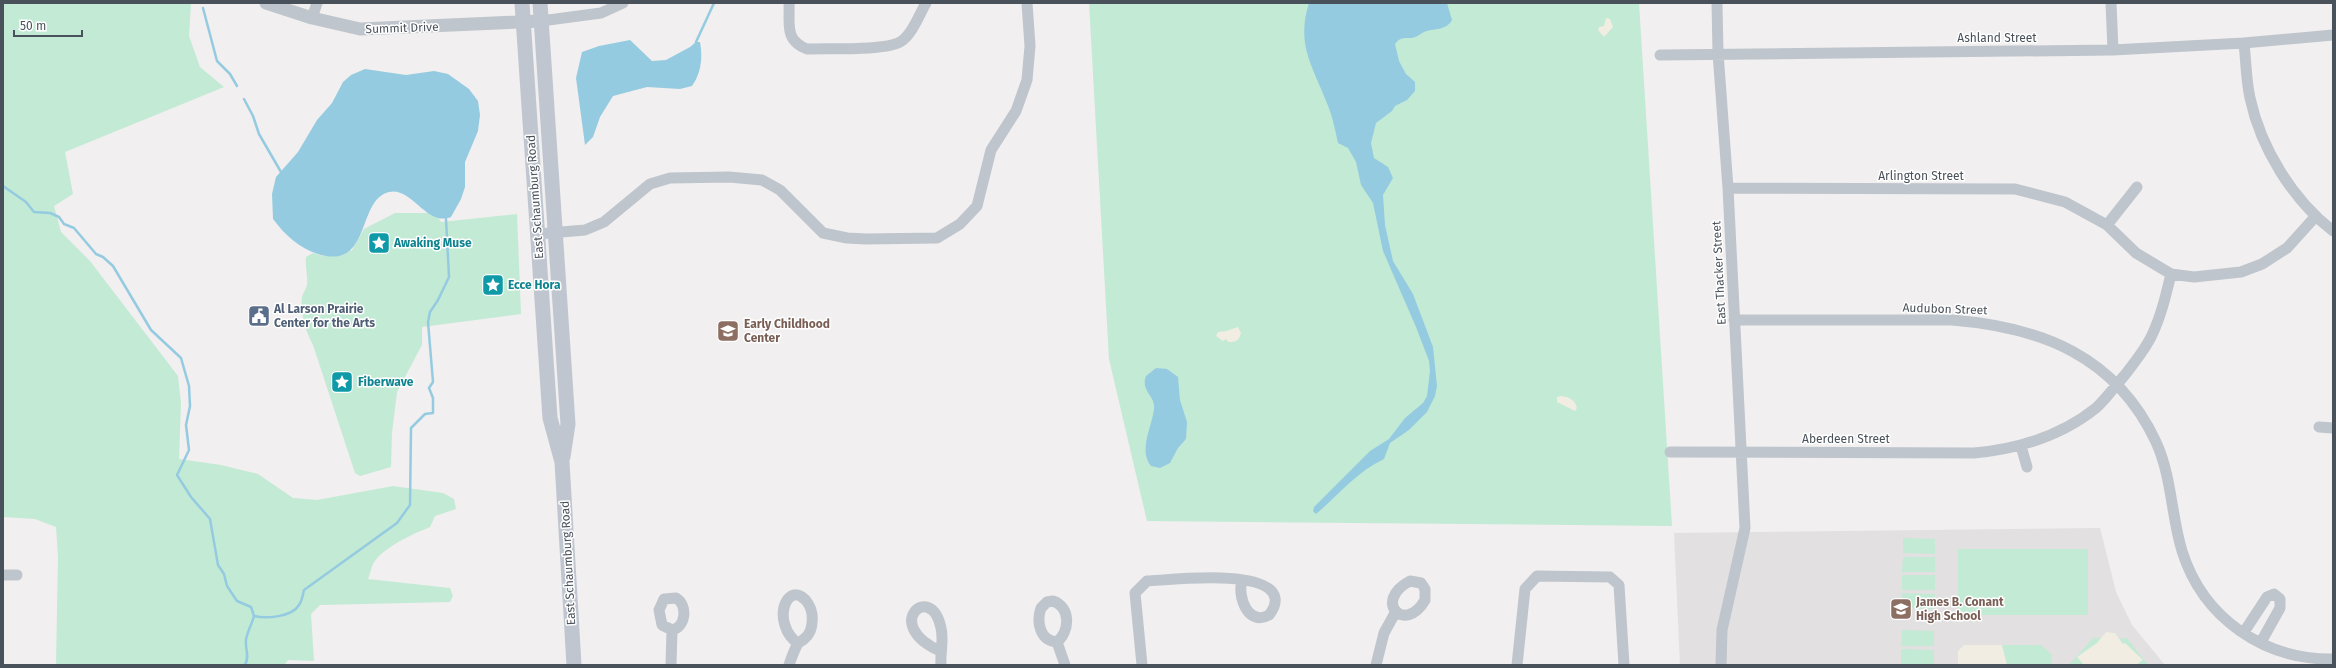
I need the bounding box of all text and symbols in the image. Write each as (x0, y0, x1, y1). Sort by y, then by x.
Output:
scale bar (14, 12, 82, 38)
text: 50 m (20, 19, 46, 33)
street label: Summit Drive (365, 20, 439, 36)
street label: Ashland Street (1957, 31, 2037, 45)
street label: East Schaumburg Road (524, 134, 546, 260)
street label: Arlington Street (1878, 169, 1964, 183)
street label: East Thacker Street (1709, 220, 1729, 325)
place icon: Awaking Muse (366, 230, 392, 256)
place label: Awaking Muse (393, 236, 472, 250)
place icon: Ecce Hora (480, 272, 506, 298)
place label: Ecce Hora (508, 278, 561, 292)
street label: Audubon Street (1902, 301, 1988, 318)
place label: Al Larson Prairie Center for the Arts (273, 302, 375, 330)
public building icon: Al Larson Prairie Center for the Arts (246, 303, 272, 329)
place label: Early Childhood Center (744, 317, 830, 345)
school or university icon: Early Childhood Center (715, 318, 741, 344)
place icon: Fiberwave (329, 369, 355, 395)
place label: Fiberwave (358, 375, 414, 389)
street label: Aberdeen Street (1802, 432, 1891, 446)
street label: East Schaumburg Road (558, 500, 578, 626)
place label: James B. Conant High School (1915, 595, 2004, 623)
school or university icon: James B. Conant High School (1888, 596, 1914, 622)

